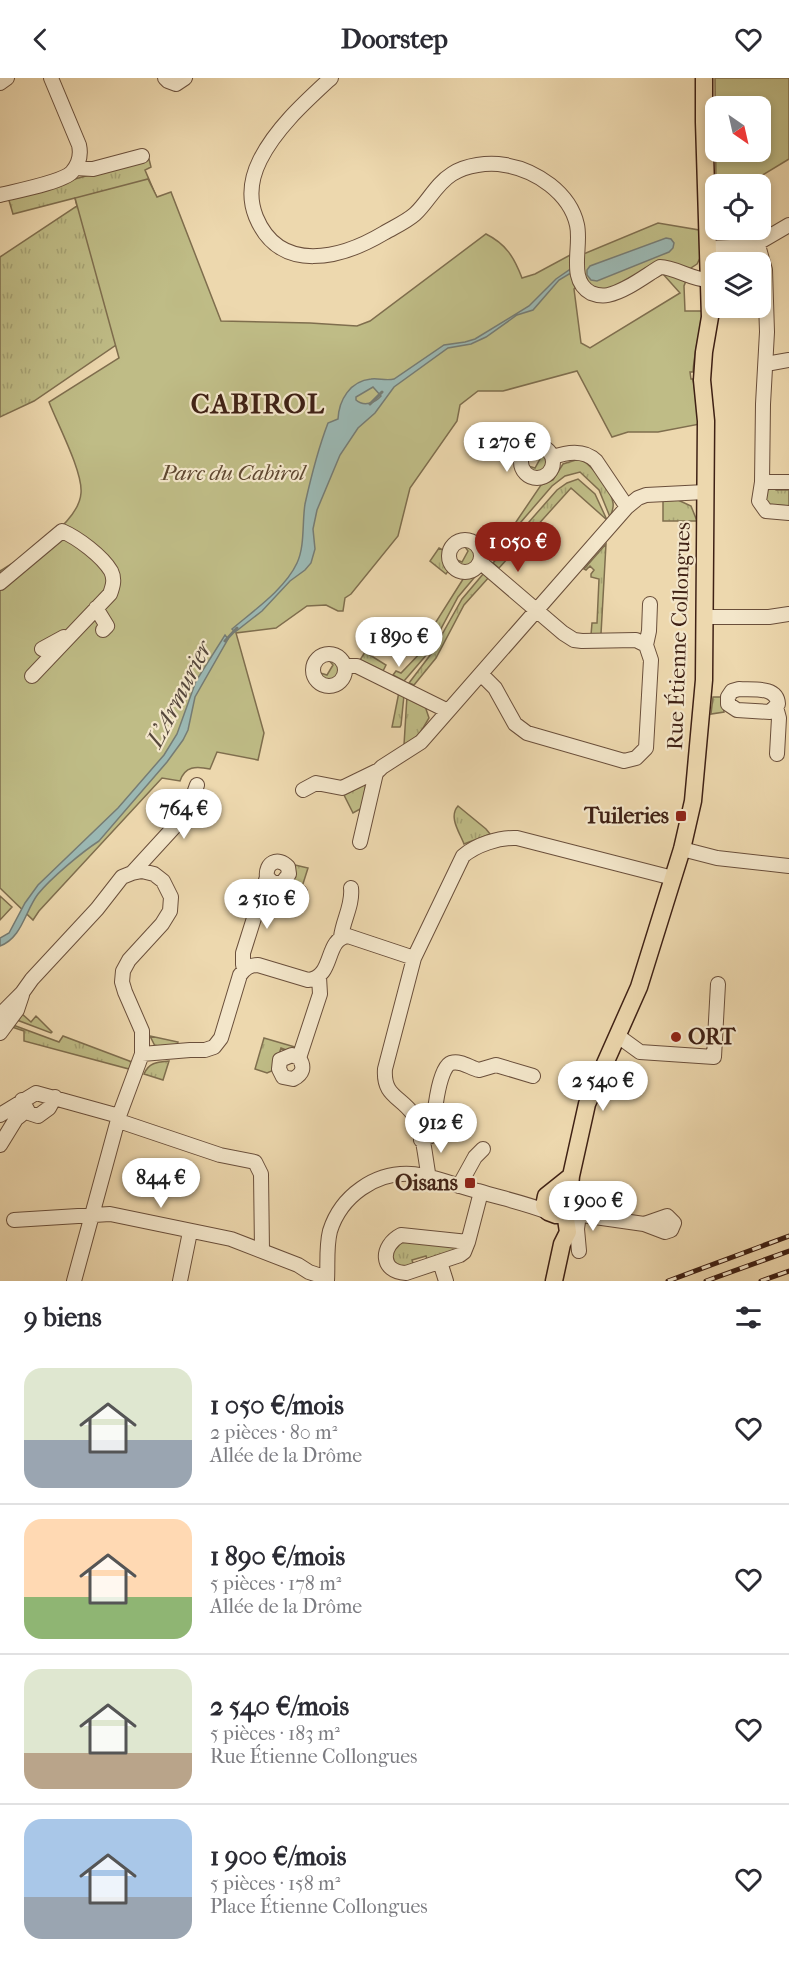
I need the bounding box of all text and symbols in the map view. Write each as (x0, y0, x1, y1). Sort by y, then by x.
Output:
icon: back (24, 23, 57, 56)
text: Doorstep (341, 23, 448, 55)
icon: heart (732, 23, 765, 56)
north arrow (705, 96, 771, 162)
map controls (705, 96, 771, 318)
button: locate (705, 174, 771, 240)
button: layers (705, 252, 771, 318)
district label: CABIROL (191, 387, 325, 420)
pin: 1 270 € (452, 422, 562, 473)
text: 1 270 € (478, 430, 536, 453)
park label: Parc du Cabirol (160, 460, 307, 486)
street label: Rue Étienne Collongues (661, 521, 696, 750)
pin: 1 050 € (463, 522, 573, 573)
text: 1 050 € (489, 530, 547, 553)
pin: 1 890 € (344, 617, 454, 668)
text: 1 890 € (369, 625, 429, 648)
water label: L'Armurier (139, 634, 219, 753)
pin: 764 € (142, 789, 226, 840)
text: 764 € (160, 797, 208, 820)
place label: Tuileries (583, 803, 669, 829)
marker: Tuileries (674, 809, 688, 823)
pin: 2 510 € (212, 879, 322, 930)
text: 2 510 € (238, 887, 296, 910)
place label: ORT (688, 1024, 736, 1050)
marker: ORT (669, 1030, 683, 1044)
pin: 2 540 € (548, 1061, 658, 1112)
text: 2 540 € (572, 1069, 634, 1092)
pin: 912 € (399, 1103, 483, 1154)
text: 912 € (419, 1111, 463, 1134)
pin: 844 € (119, 1158, 203, 1209)
text: 844 € (136, 1166, 186, 1189)
place label: Oisans (395, 1170, 458, 1196)
marker: Oisans (463, 1176, 477, 1190)
pin: 1 900 € (538, 1181, 648, 1232)
text: 1 900 € (563, 1189, 623, 1212)
icon: filters (732, 1301, 765, 1334)
text: 9 biens (24, 1302, 102, 1333)
text: 1 050 €/mois (210, 1390, 344, 1421)
icon: home (72, 1392, 144, 1464)
icon: heart (732, 1412, 765, 1445)
text: 2 pièces · 80 m² (210, 1421, 337, 1444)
text: Allée de la Drôme (210, 1444, 362, 1467)
text: 1 890 €/mois (210, 1541, 345, 1572)
icon: home (72, 1543, 144, 1615)
icon: heart (732, 1563, 765, 1596)
text: 5 pièces · 178 m² (210, 1572, 341, 1595)
text: Allée de la Drôme (210, 1595, 362, 1618)
text: 2 540 €/mois (210, 1691, 349, 1722)
icon: home (72, 1693, 144, 1765)
icon: heart (732, 1713, 765, 1746)
text: 5 pièces · 183 m² (210, 1722, 340, 1745)
text: Rue Étienne Collongues (210, 1745, 417, 1768)
text: 1 900 €/mois (210, 1841, 346, 1872)
icon: home (72, 1843, 144, 1915)
icon: heart (732, 1863, 765, 1896)
text: 5 pièces · 158 m² (210, 1872, 340, 1895)
text: Place Étienne Collongues (210, 1895, 428, 1918)

